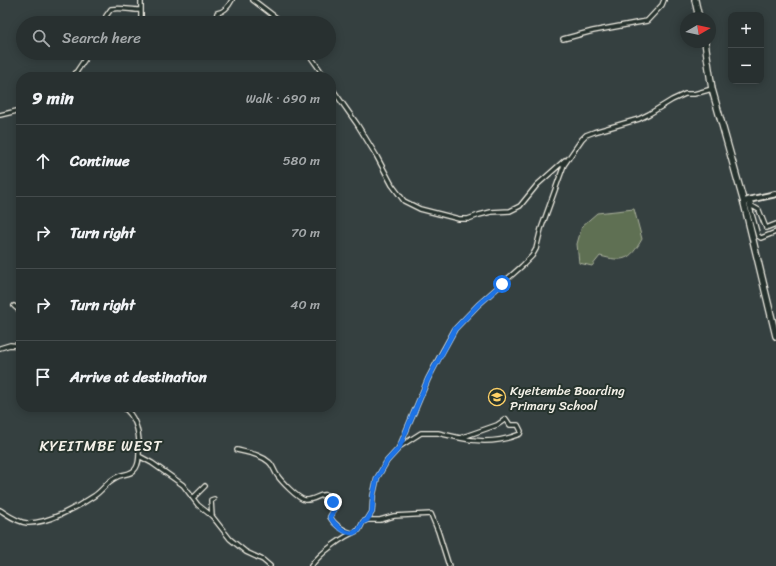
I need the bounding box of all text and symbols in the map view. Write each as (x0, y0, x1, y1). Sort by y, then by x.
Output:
north arrow (680, 12, 716, 48)
map controls (728, 12, 764, 84)
button: + (728, 12, 764, 48)
search box (16, 16, 336, 60)
text: Search here (62, 25, 141, 51)
icon: search (30, 27, 52, 49)
button: − (728, 48, 764, 84)
text: 9 min (32, 83, 74, 113)
text: Walk · 690 m (246, 87, 320, 110)
text: Continue (70, 148, 130, 174)
text: 580 m (283, 149, 320, 172)
icon: ahead (32, 150, 54, 172)
text: Turn right (70, 220, 135, 246)
text: 70 m (291, 221, 320, 244)
icon: right (32, 222, 54, 244)
route start (493, 275, 511, 293)
text: Turn right (70, 292, 135, 318)
text: 40 m (290, 293, 320, 316)
icon: right (32, 294, 54, 316)
text: Arrive at destination (70, 364, 207, 390)
icon: arrive (32, 366, 54, 388)
place label: Kyeitembe Boarding Primary School (510, 379, 625, 417)
school or university icon: Kyeitembe Boarding Primary School (487, 387, 507, 407)
district label: KYEITMBE WEST (39, 433, 163, 459)
route end (324, 493, 342, 511)

